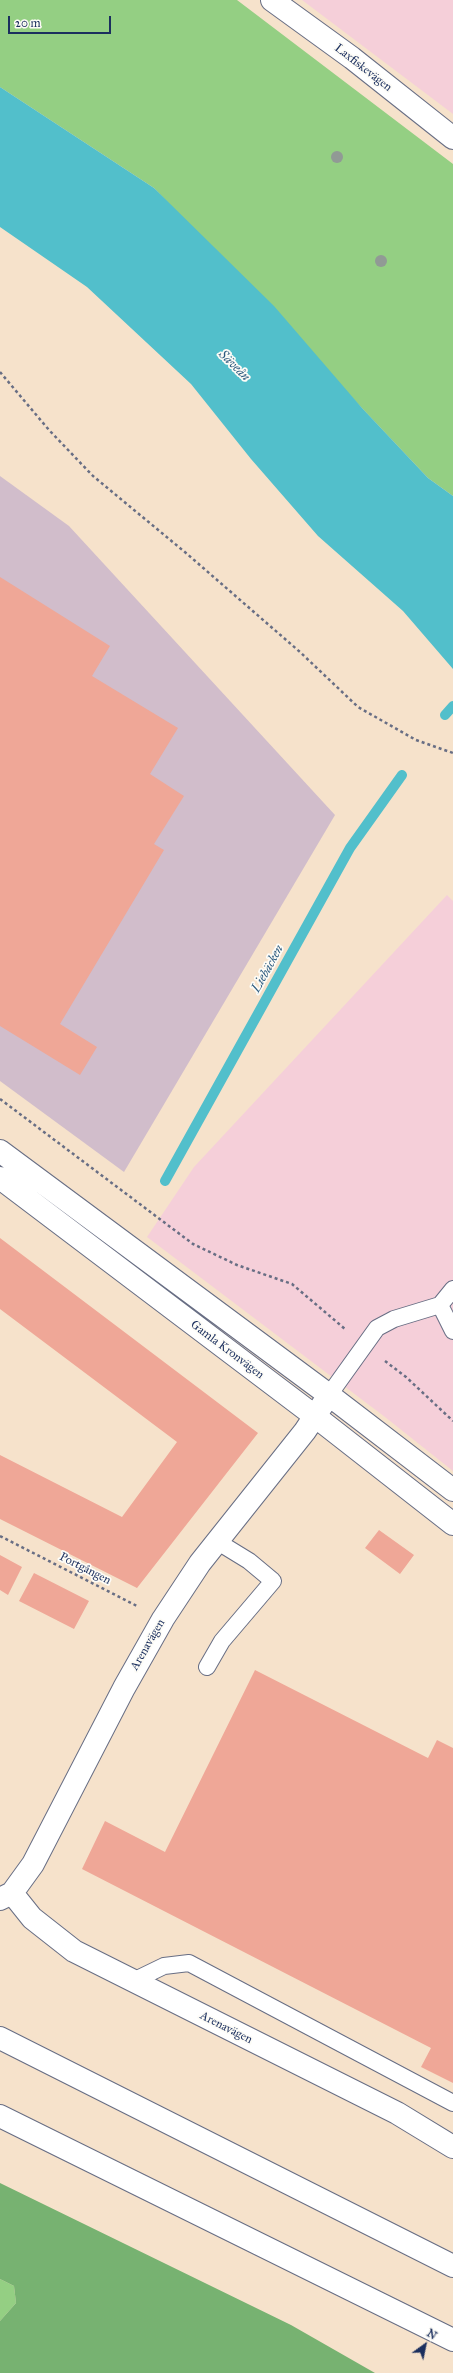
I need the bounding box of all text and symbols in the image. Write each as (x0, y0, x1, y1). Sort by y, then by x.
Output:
scale bar (10, 8, 113, 34)
text: 20 m (15, 16, 41, 30)
street label: Laxfiskevägen (331, 41, 395, 95)
water label: Säveån (215, 347, 253, 385)
water label: Liebäcken (249, 943, 287, 995)
street label: Gamla Kronvägen (187, 1318, 267, 1382)
street label: Portgången (57, 1550, 113, 1588)
street label: Arenavägen (128, 1617, 168, 1673)
street label: Arenavägen (197, 2009, 255, 2047)
north arrow (405, 2325, 445, 2365)
text: N (424, 2327, 439, 2343)

